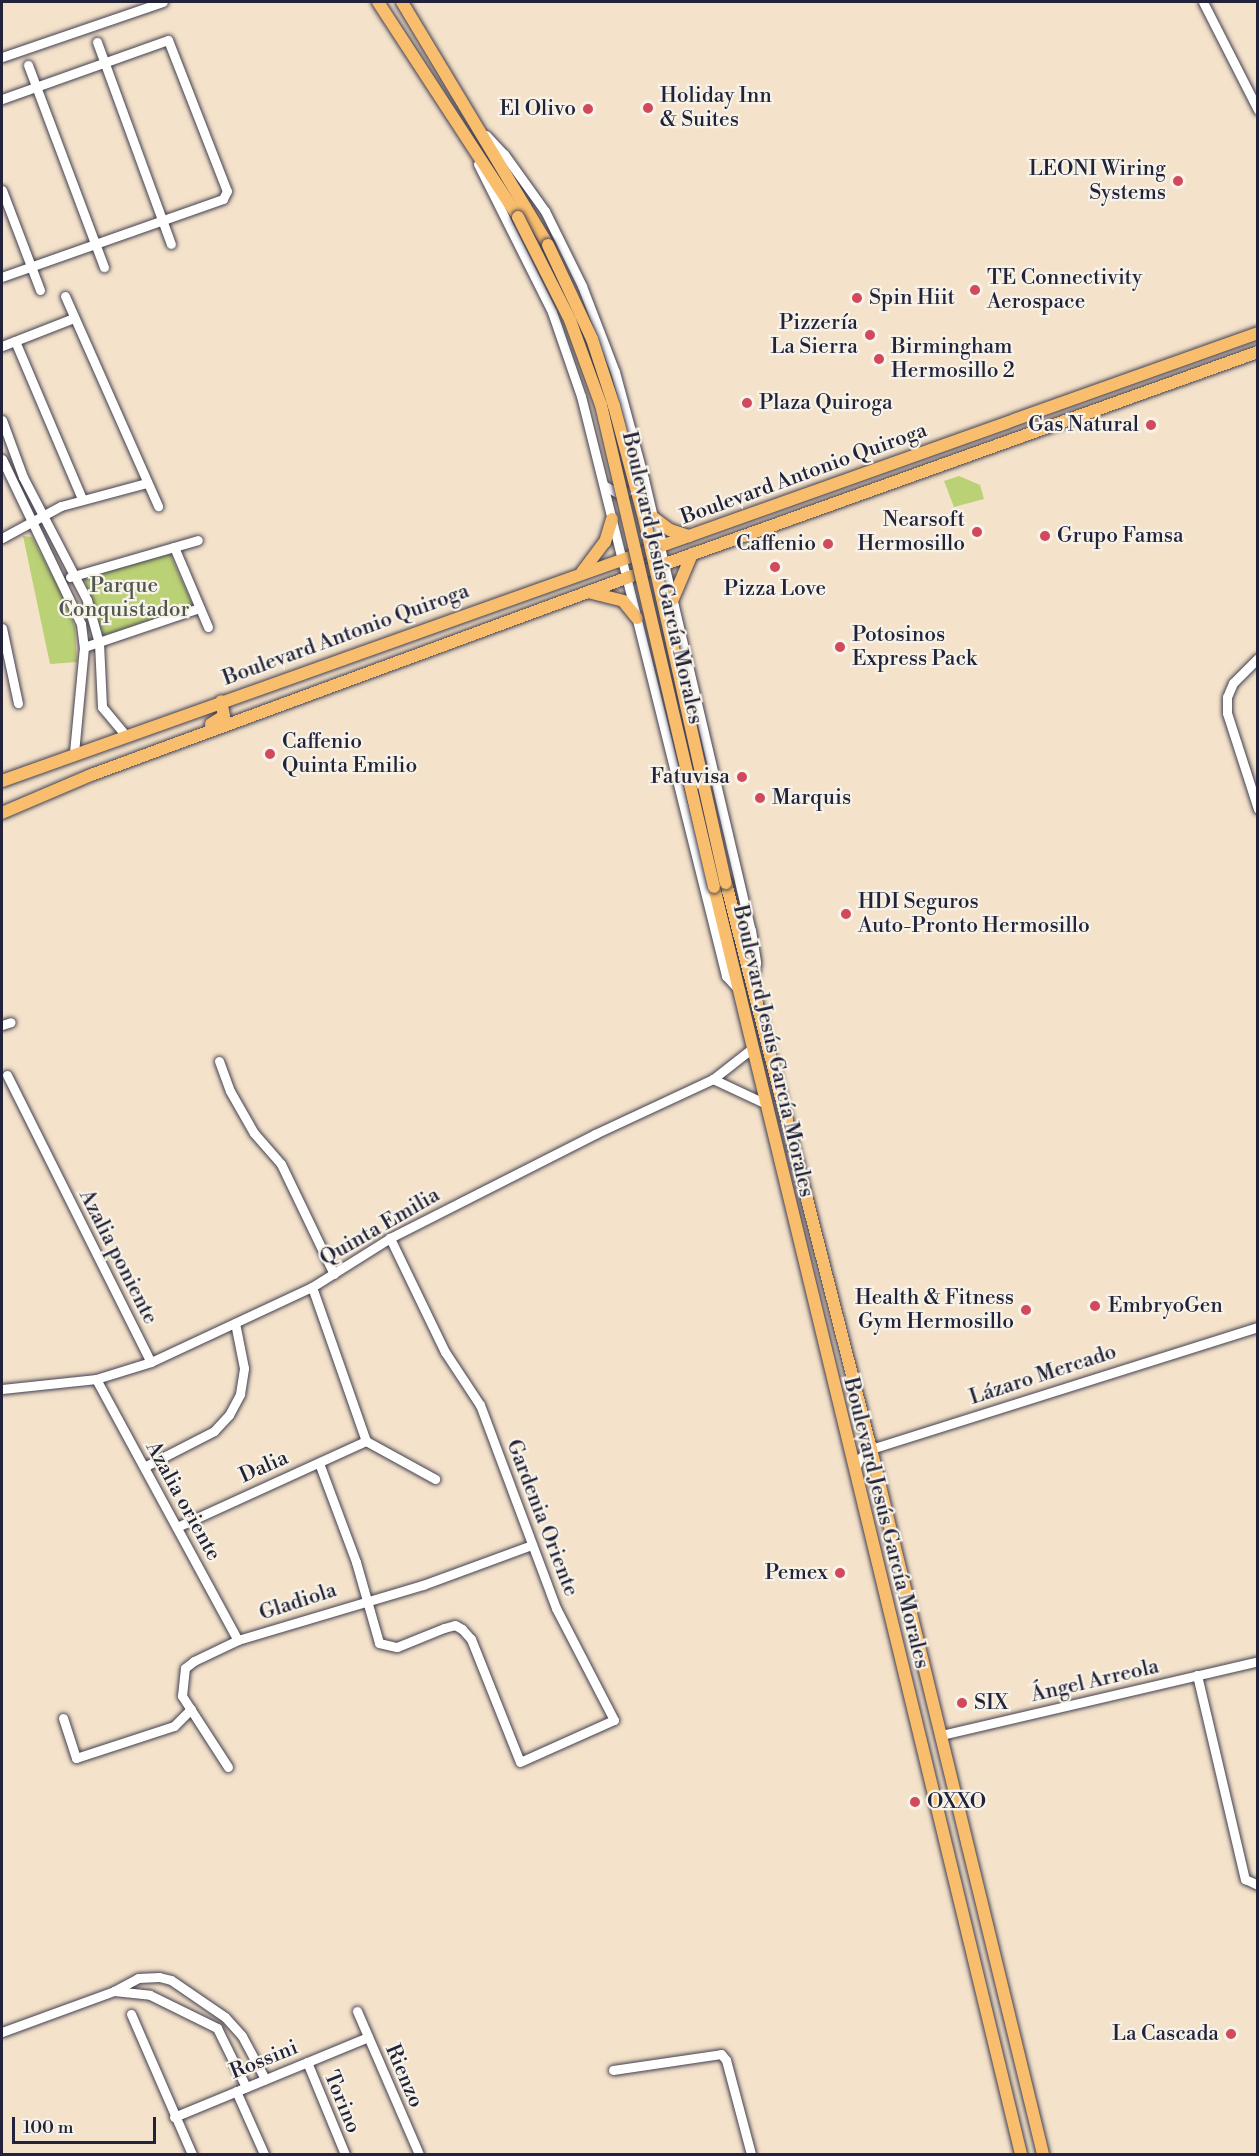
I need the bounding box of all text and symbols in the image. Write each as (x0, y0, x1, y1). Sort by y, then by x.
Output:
place label: Holiday Inn & Suites (660, 83, 772, 133)
place label: El Olivo (500, 96, 576, 122)
marker: Holiday Inn & Suites (641, 101, 655, 115)
marker: El Olivo (581, 102, 595, 116)
place label: LEONI Wiring Systems (1029, 156, 1166, 206)
marker: LEONI Wiring Systems (1171, 174, 1185, 188)
place label: TE Connectivity Aerospace (987, 265, 1142, 315)
marker: TE Connectivity Aerospace (968, 283, 982, 297)
place label: Spin Hiit (869, 285, 955, 311)
marker: Spin Hiit (850, 291, 864, 305)
place label: Pizzería La Sierra (770, 310, 858, 360)
marker: Pizzería La Sierra (863, 328, 877, 342)
place label: Birmingham Hermosillo 2 (891, 334, 1015, 384)
marker: Birmingham Hermosillo 2 (872, 352, 886, 366)
place label: Plaza Quiroga (759, 390, 893, 416)
marker: Plaza Quiroga (740, 396, 754, 410)
place label: Gas Natural (1028, 412, 1139, 438)
street label: Boulevard Antonio Quiroga (677, 418, 931, 530)
marker: Gas Natural (1144, 418, 1158, 432)
street label: Boulevard Jesús García Morales (616, 429, 708, 727)
place label: Nearsoft Hermosillo (858, 507, 965, 557)
place label: Grupo Famsa (1057, 523, 1184, 549)
marker: Nearsoft Hermosillo (970, 525, 984, 539)
marker: Grupo Famsa (1038, 529, 1052, 543)
place label: Caffenio (736, 531, 816, 557)
marker: Caffenio (821, 537, 835, 551)
marker: Pizza Love (768, 560, 782, 574)
park label: Parque Conquistador (58, 573, 190, 623)
place label: Pizza Love (724, 576, 826, 602)
street label: Boulevard Antonio Quiroga (219, 579, 473, 691)
place label: Potosinos Express Pack (852, 622, 977, 672)
marker: Potosinos Express Pack (833, 640, 847, 654)
place label: Caffenio Quinta Emilio (282, 729, 417, 779)
marker: Caffenio Quinta Emilio (263, 747, 277, 761)
place label: Fatuvisa (650, 764, 730, 790)
marker: Fatuvisa (735, 770, 749, 784)
place label: Marquis (772, 785, 851, 811)
marker: Marquis (753, 791, 767, 805)
place label: HDI Seguros Auto-Pronto Hermosillo (858, 889, 1090, 939)
street label: Boulevard Jesús García Morales (727, 902, 819, 1200)
marker: HDI Seguros Auto-Pronto Hermosillo (839, 907, 853, 921)
street label: Quinta Emilia (316, 1183, 444, 1271)
street label: Azalia poniente (73, 1186, 163, 1328)
place label: Health & Fitness Gym Hermosillo (855, 1285, 1014, 1335)
place label: EmbryoGen (1108, 1293, 1223, 1319)
marker: EmbryoGen (1086, 1297, 1104, 1315)
marker: Health & Fitness Gym Hermosillo (1019, 1303, 1033, 1317)
street label: Lázaro Mercado (966, 1339, 1120, 1411)
street label: Boulevard Jesús García Morales (838, 1375, 934, 1671)
street label: Gardenia Oriente (501, 1436, 583, 1600)
street label: Azalia oriente (140, 1437, 226, 1565)
street label: Dalia (236, 1445, 292, 1489)
place label: Pemex (765, 1560, 828, 1586)
marker: Pemex (833, 1566, 847, 1580)
street label: Gladiola (256, 1578, 340, 1626)
street label: Ángel Arreola (1028, 1654, 1162, 1708)
place label: SIX (974, 1690, 1008, 1716)
marker: SIX (955, 1696, 969, 1710)
place label: OXXO (927, 1789, 986, 1815)
marker: OXXO (908, 1795, 922, 1809)
place label: La Cascada (1112, 2021, 1219, 2047)
marker: La Cascada (1224, 2027, 1238, 2041)
street label: Rossini (226, 2035, 302, 2085)
street label: Rienzo (379, 2040, 429, 2112)
street label: Torino (318, 2067, 366, 2137)
scale bar (15, 2105, 159, 2143)
text: 100 m (23, 2116, 74, 2139)

